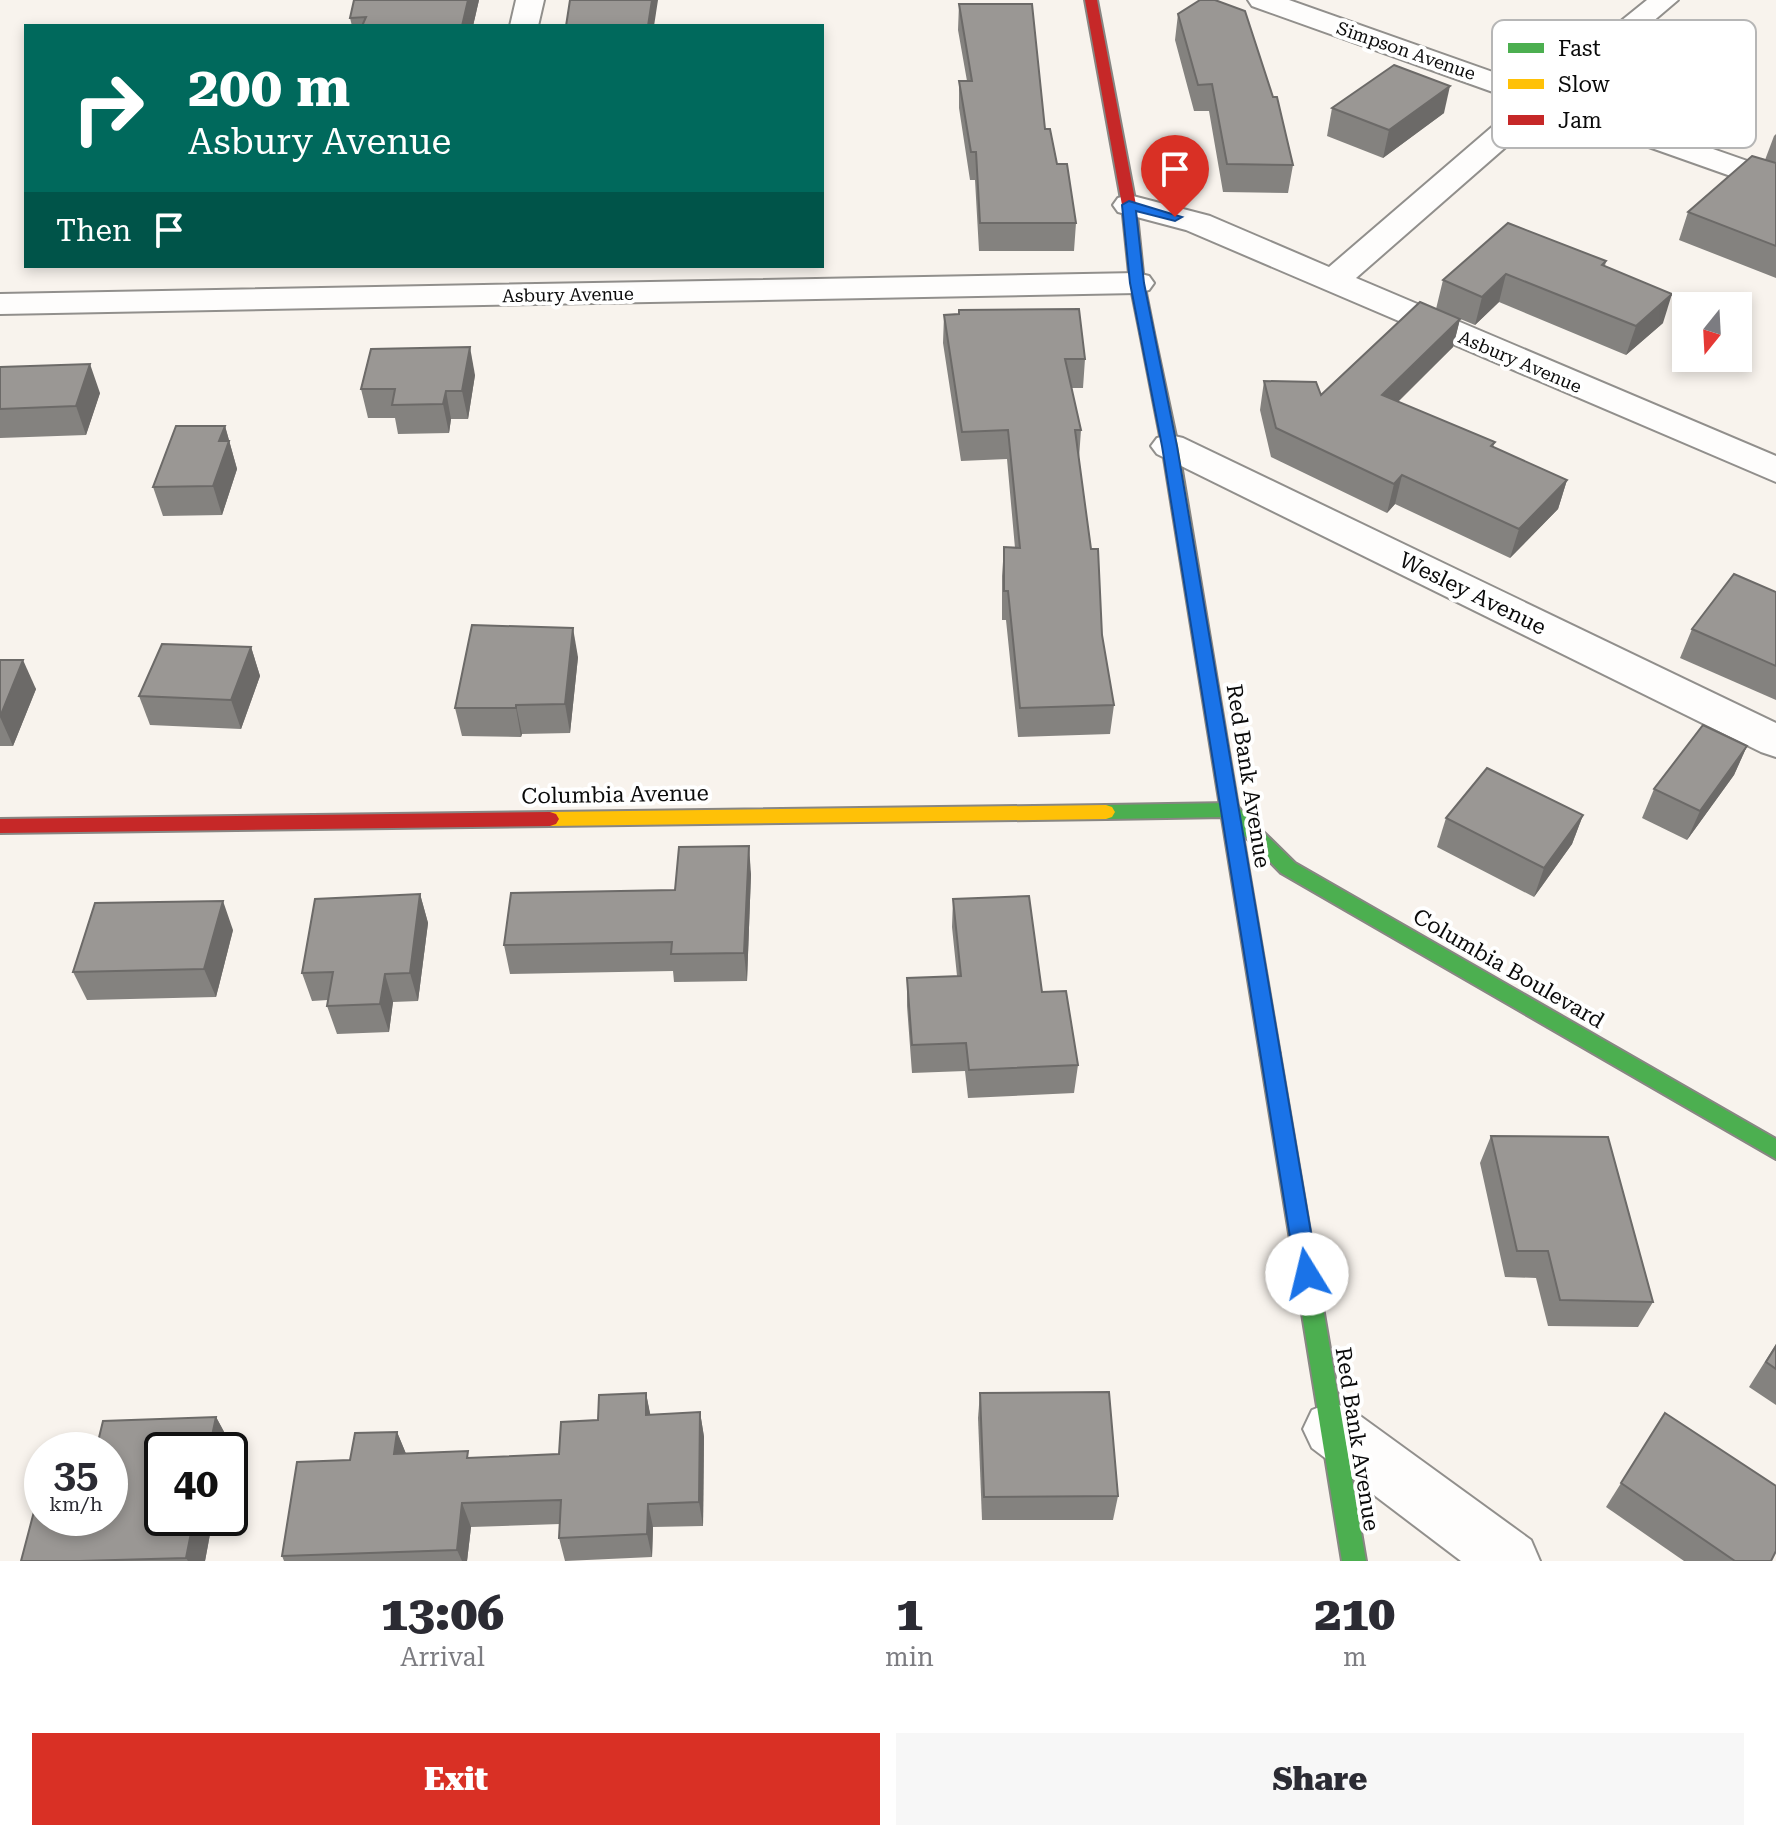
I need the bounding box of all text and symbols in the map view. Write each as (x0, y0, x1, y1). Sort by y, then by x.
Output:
street label: Simpson Avenue (1334, 17, 1478, 84)
legend (1492, 20, 1756, 148)
text: Fast (1558, 36, 1601, 61)
text: 200 m (188, 54, 350, 120)
icon: right (56, 56, 160, 160)
text: Slow (1558, 72, 1611, 97)
text: Jam (1558, 108, 1602, 133)
text: Asbury Avenue (188, 121, 451, 163)
pin (1141, 135, 1209, 217)
icon: arrive (1153, 147, 1197, 191)
icon: arrive (147, 208, 191, 252)
text: Then (56, 213, 131, 248)
street label: Asbury Avenue (502, 283, 634, 306)
north arrow (1672, 292, 1752, 372)
map controls (1672, 292, 1752, 372)
street label: Asbury Avenue (1456, 326, 1585, 397)
street label: Wesley Avenue (1395, 547, 1550, 640)
street label: Red Bank Avenue (1222, 682, 1275, 870)
street label: Columbia Avenue (521, 780, 709, 809)
street label: Columbia Boulevard (1409, 904, 1609, 1033)
position arrow (1265, 1232, 1349, 1316)
street label: Red Bank Avenue (1331, 1345, 1384, 1533)
speed limit sign: 40 (144, 1432, 248, 1536)
text: 35 (54, 1450, 98, 1497)
text: km/h (49, 1492, 103, 1516)
text: 13:06 (381, 1586, 504, 1642)
text: 1 (896, 1586, 923, 1642)
text: 210 (1315, 1586, 1395, 1642)
text: Arrival (400, 1642, 485, 1672)
text: min (885, 1642, 934, 1672)
text: m (1343, 1642, 1367, 1672)
button: Exit (32, 1733, 880, 1825)
button: Share (896, 1733, 1744, 1825)

